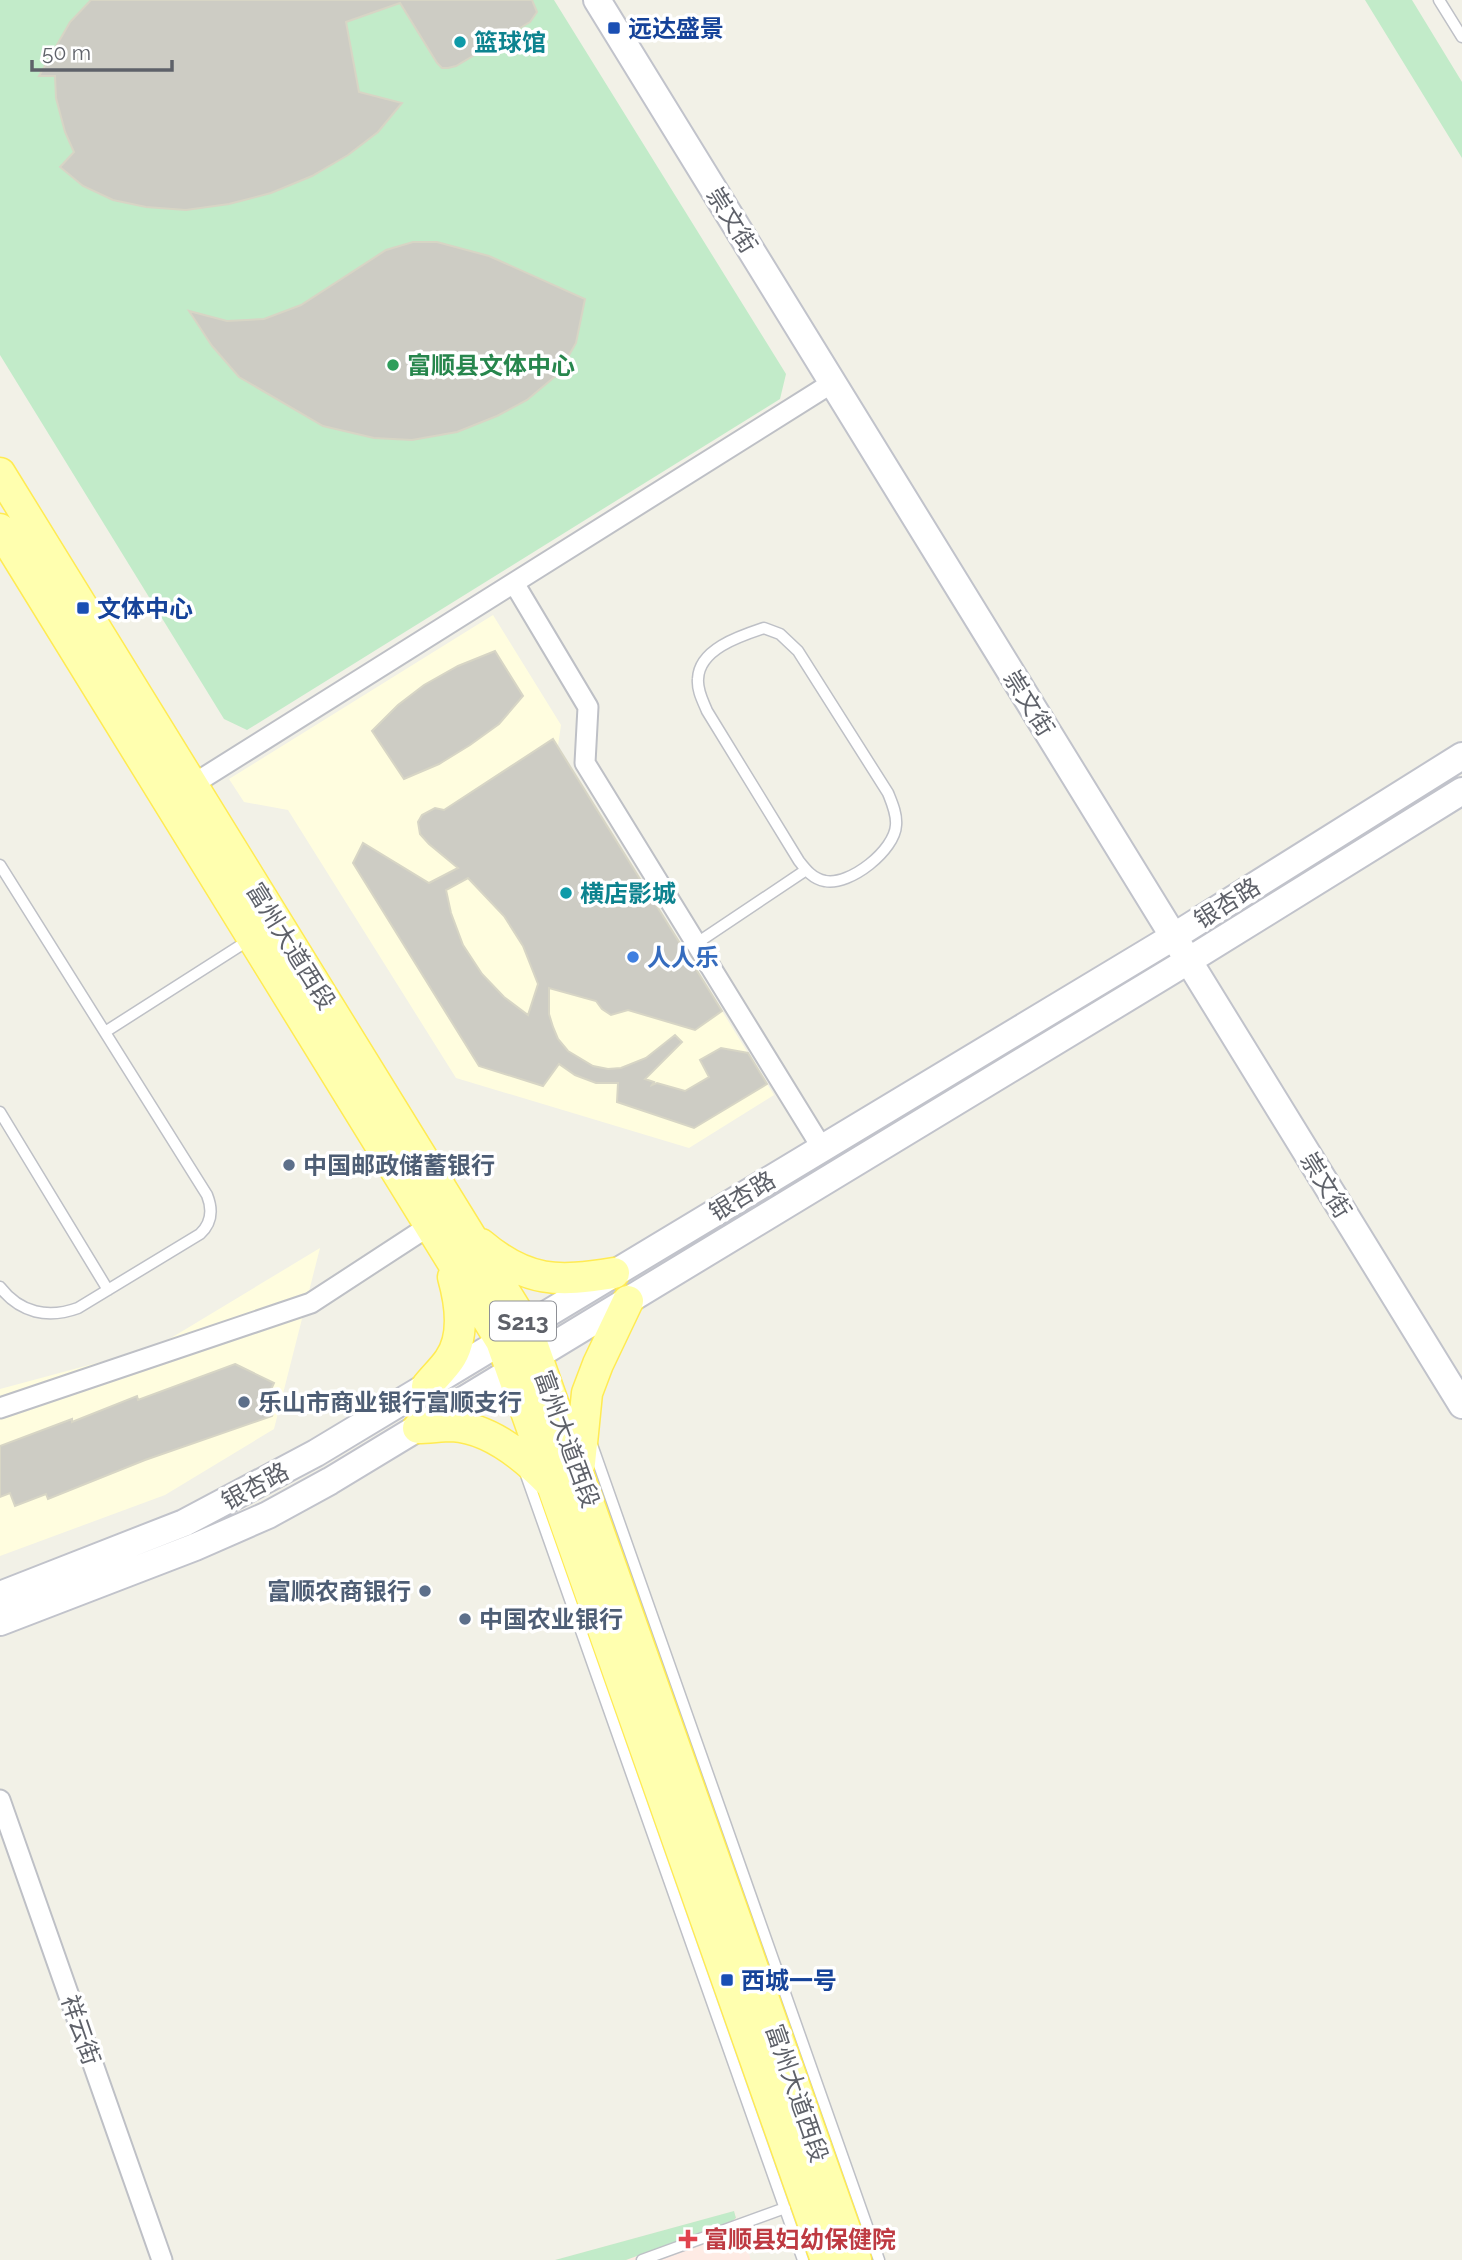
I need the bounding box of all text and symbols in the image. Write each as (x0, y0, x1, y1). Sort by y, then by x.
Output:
place label: 远达盛景 (628, 14, 724, 43)
marker: 远达盛景 (606, 20, 622, 36)
scale bar (32, 28, 172, 72)
place label: 篮球馆 (474, 28, 546, 57)
marker: 篮球馆 (452, 34, 468, 50)
text: 50 m (42, 40, 91, 65)
street label: 崇文街 (701, 182, 763, 258)
place label: 富顺县文体中心 (407, 351, 575, 380)
marker: 富顺县文体中心 (385, 357, 401, 373)
place label: 文体中心 (97, 594, 193, 623)
marker: 文体中心 (75, 600, 91, 616)
street label: 崇文街 (998, 665, 1060, 741)
street label: 银杏路 (1189, 872, 1265, 934)
street label: 富州大道西段 (241, 877, 341, 1015)
place label: 横店影城 (580, 879, 676, 908)
marker: 横店影城 (558, 885, 574, 901)
place label: 人人乐 (647, 943, 719, 972)
marker: 人人乐 (625, 949, 641, 965)
street label: 崇文街 (1295, 1147, 1357, 1223)
place label: 中国邮政储蓄银行 (303, 1151, 495, 1180)
marker: 中国邮政储蓄银行 (281, 1157, 297, 1173)
street label: 银杏路 (704, 1165, 780, 1227)
road number: S213 (490, 1302, 556, 1340)
street label: 富州大道西段 (529, 1366, 605, 1512)
place label: 乐山市商业银行富顺支行 (258, 1388, 522, 1417)
marker: 乐山市商业银行富顺支行 (236, 1394, 252, 1410)
street label: 银杏路 (216, 1456, 294, 1516)
place label: 富顺农商银行 (267, 1577, 411, 1606)
marker: 富顺农商银行 (417, 1583, 433, 1599)
place label: 中国农业银行 (479, 1605, 623, 1634)
marker: 中国农业银行 (457, 1611, 473, 1627)
place label: 西城一号 (741, 1966, 837, 1995)
marker: 西城一号 (719, 1972, 735, 1988)
street label: 祥云街 (56, 1991, 106, 2069)
street label: 富州大道西段 (760, 2020, 834, 2166)
place label: 富顺县妇幼保健院 (704, 2225, 896, 2254)
marker: 富顺县妇幼保健院 (678, 2229, 698, 2249)

